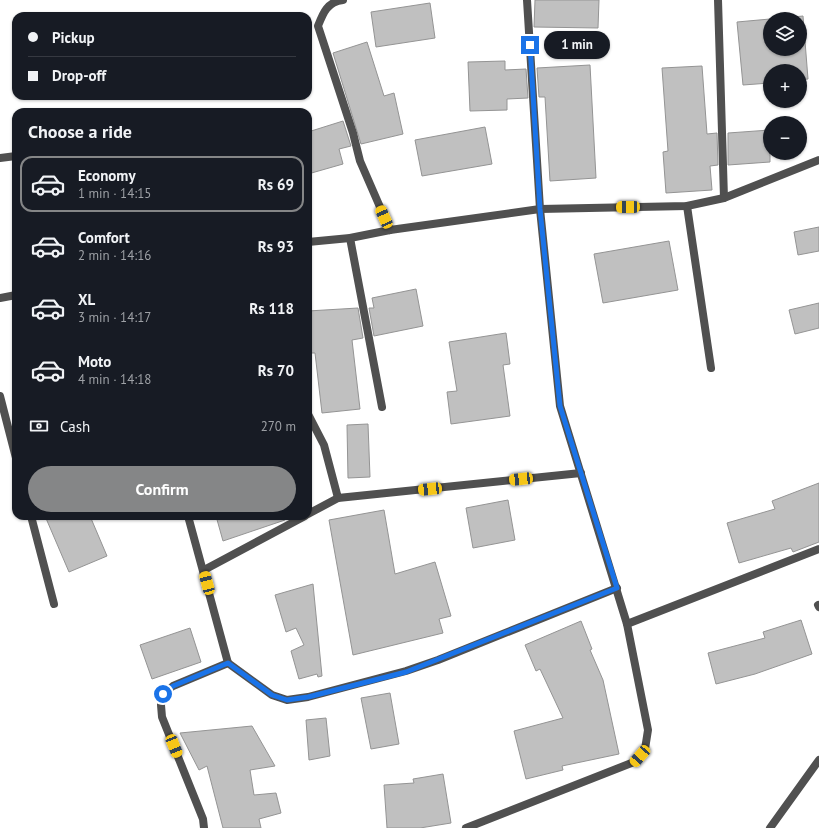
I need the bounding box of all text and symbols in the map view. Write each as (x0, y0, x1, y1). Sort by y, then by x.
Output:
map controls (763, 12, 807, 160)
button: layers (763, 12, 807, 56)
text: Pickup (52, 28, 95, 47)
callout: 1 min (544, 31, 610, 59)
route end (521, 36, 539, 54)
text: 1 min (561, 36, 593, 53)
button: + (763, 64, 807, 108)
text: Drop-off (52, 66, 106, 85)
button: − (763, 116, 807, 160)
text: Choose a ride (28, 120, 132, 143)
icon: car (30, 166, 66, 202)
text: Economy (78, 166, 136, 185)
text: Rs 69 (258, 175, 294, 194)
text: 1 min · 14:15 (78, 185, 151, 202)
car (616, 201, 640, 213)
car (374, 204, 394, 230)
icon: car (30, 228, 66, 264)
text: Comfort (78, 228, 130, 247)
text: Rs 93 (258, 237, 294, 256)
text: 2 min · 14:16 (78, 247, 151, 264)
icon: car (30, 290, 66, 326)
text: XL (78, 290, 95, 309)
text: Rs 118 (249, 299, 294, 318)
text: 3 min · 14:17 (78, 309, 151, 326)
icon: car (30, 352, 66, 388)
text: Moto (78, 352, 111, 371)
text: Rs 70 (258, 361, 294, 380)
text: 4 min · 14:18 (78, 371, 151, 388)
icon: cash (28, 415, 50, 437)
text: Cash (60, 417, 90, 436)
text: 270 m (261, 418, 296, 435)
button: Confirm (28, 466, 296, 512)
car (508, 472, 534, 486)
car (417, 482, 443, 496)
car (198, 570, 216, 596)
route start (154, 685, 172, 703)
car (164, 733, 184, 759)
car (628, 743, 652, 769)

